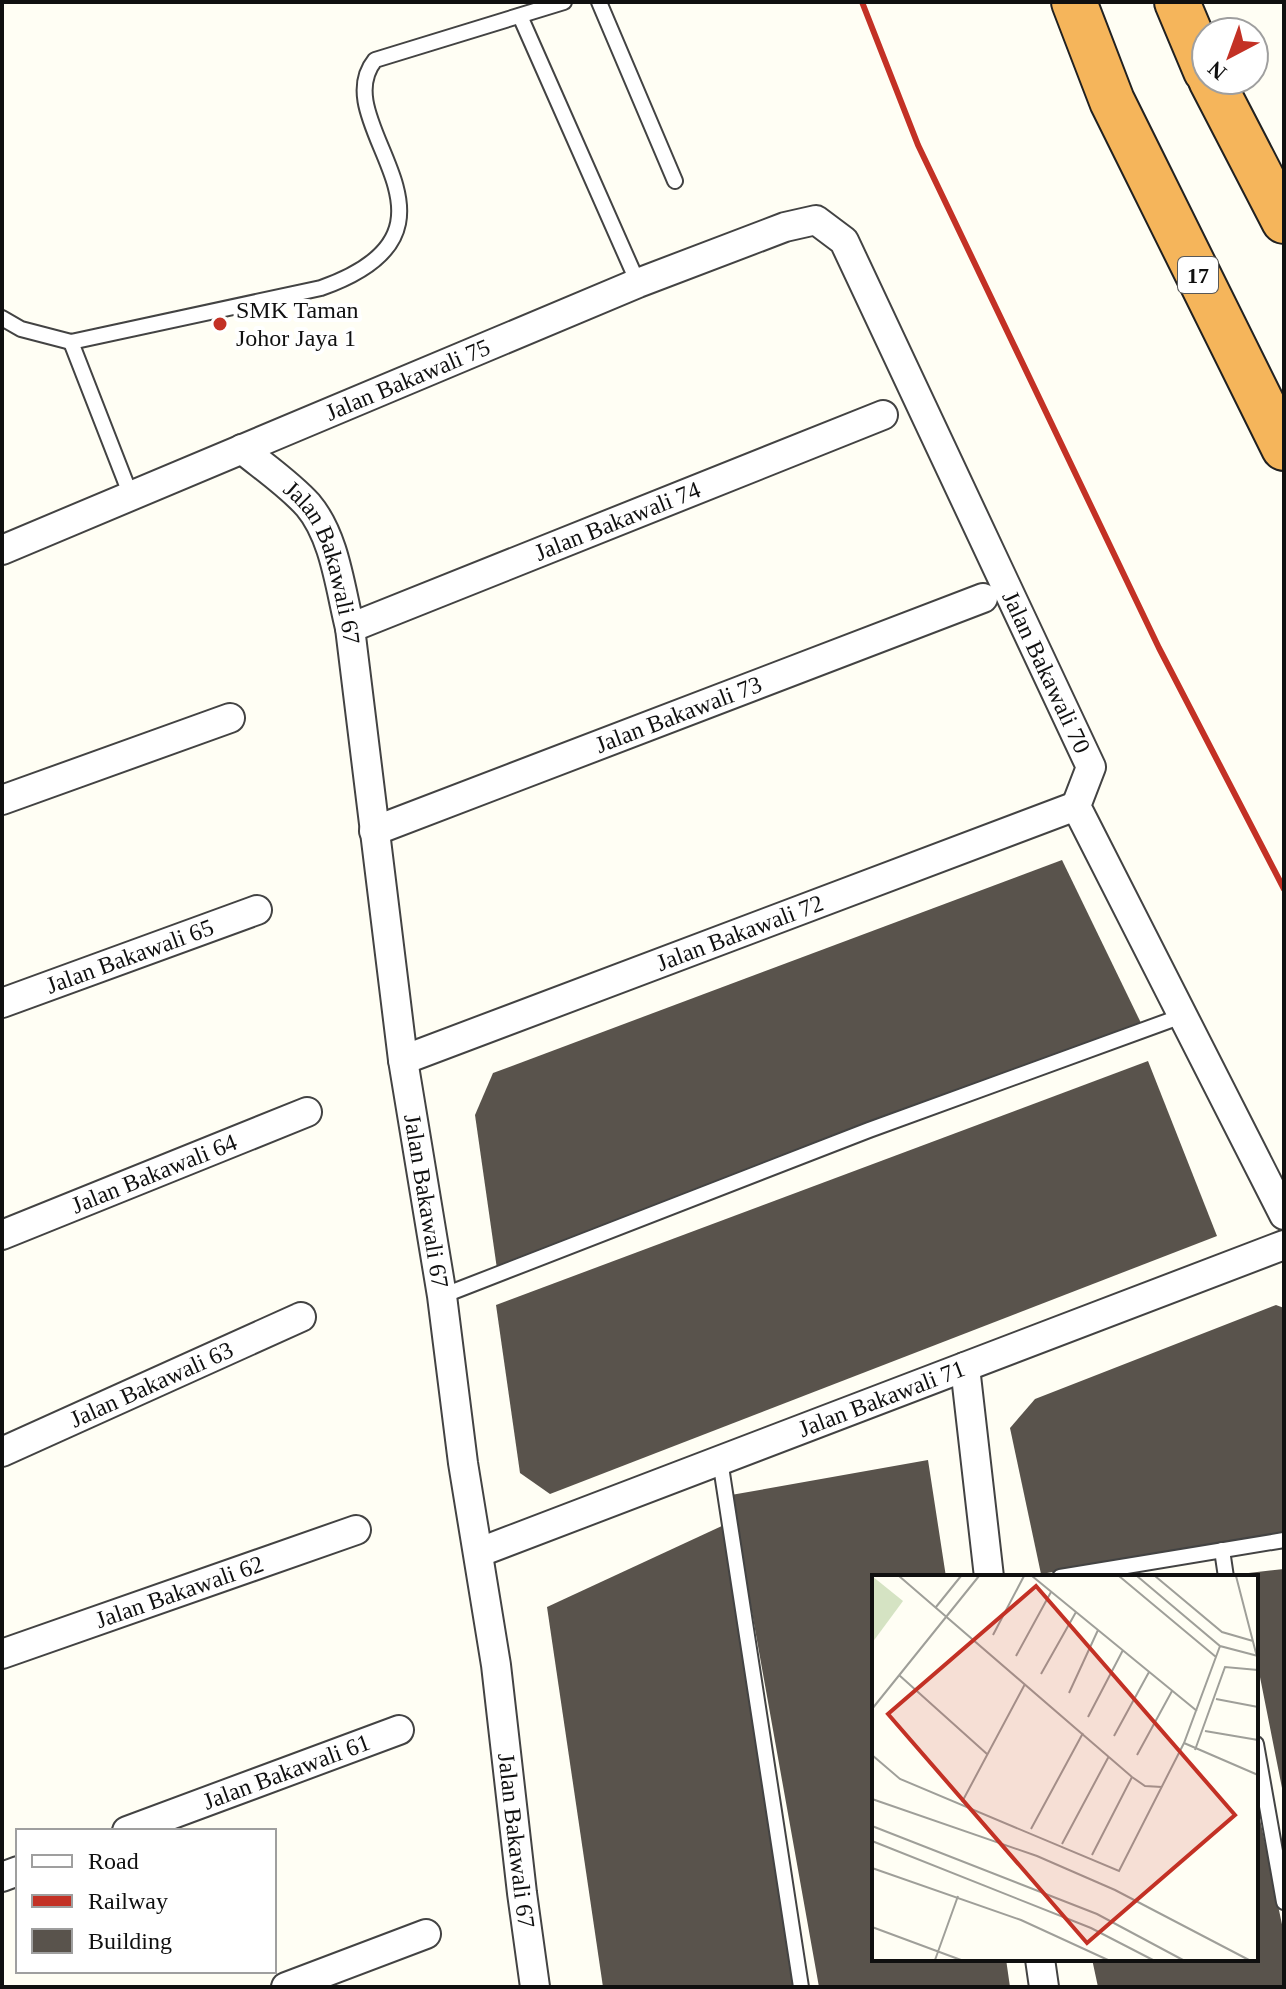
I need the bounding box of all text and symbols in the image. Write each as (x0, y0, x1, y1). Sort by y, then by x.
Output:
north arrow (1190, 16, 1270, 96)
text: N (1203, 56, 1231, 85)
road number: 17 (1178, 257, 1218, 293)
place label: SMK Taman Johor Jaya 1 (236, 297, 359, 351)
marker: SMK Taman Johor Jaya 1 (211, 315, 229, 333)
street label: Jalan Bakawali 75 (322, 334, 494, 426)
street label: Jalan Bakawali 67 (279, 475, 365, 646)
street label: Jalan Bakawali 74 (531, 476, 704, 566)
street label: Jalan Bakawali 70 (997, 587, 1096, 757)
street label: Jalan Bakawali 73 (592, 671, 765, 758)
street label: Jalan Bakawali 72 (653, 890, 827, 976)
street label: Jalan Bakawali 65 (43, 914, 217, 999)
street label: Jalan Bakawali 67 (399, 1112, 453, 1290)
street label: Jalan Bakawali 64 (68, 1129, 241, 1219)
street label: Jalan Bakawali 63 (66, 1336, 237, 1433)
street label: Jalan Bakawali 71 (795, 1355, 969, 1442)
street label: Jalan Bakawali 62 (92, 1550, 267, 1633)
inset map (872, 1575, 1258, 1961)
street label: Jalan Bakawali 61 (199, 1729, 373, 1815)
street label: Jalan Bakawali 67 (493, 1752, 540, 1930)
legend (16, 1829, 276, 1973)
text: Road (88, 1848, 139, 1874)
text: Railway (88, 1888, 168, 1914)
text: Building (88, 1928, 172, 1954)

